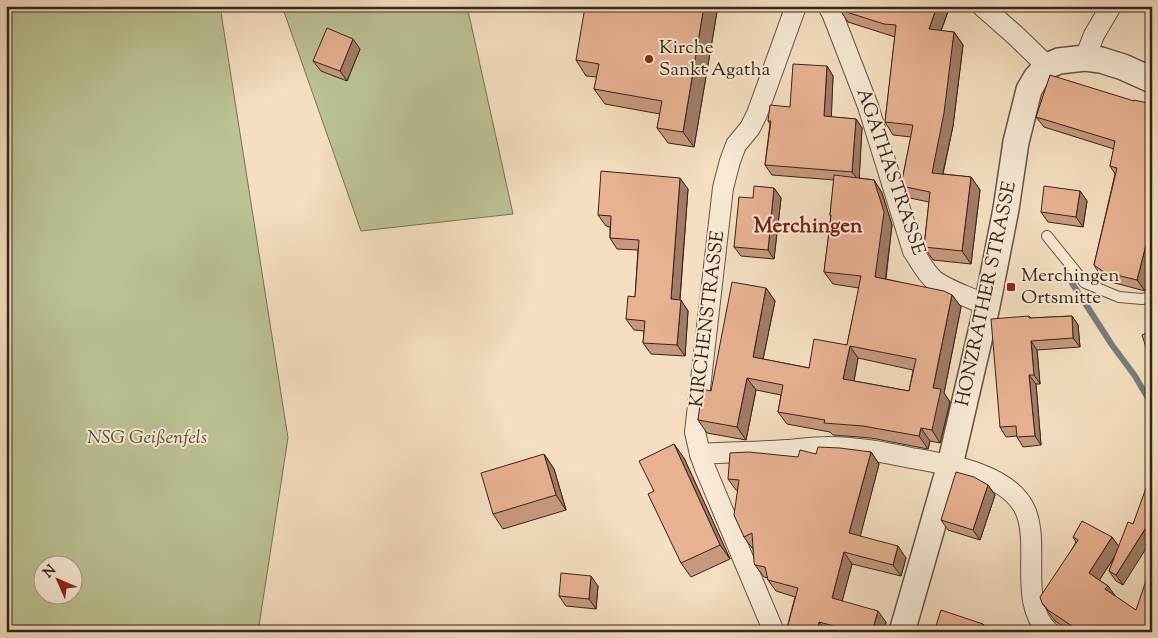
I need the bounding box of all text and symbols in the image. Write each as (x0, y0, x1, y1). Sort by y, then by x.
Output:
place label: Kirche Sankt Agatha (659, 35, 771, 84)
marker: Kirche Sankt Agatha (643, 53, 655, 65)
street label: AGATHASTRASSE (849, 85, 931, 260)
street label: HONZRATHER STRASSE (950, 179, 1024, 409)
district label: Merchingen (754, 212, 863, 242)
street label: KIRCHENSTRASSE (684, 229, 732, 409)
place label: Merchingen Ortsmitte (1021, 263, 1120, 312)
marker: Merchingen Ortsmitte (1005, 281, 1017, 293)
park label: NSG Geißenfels (87, 425, 207, 452)
north arrow (32, 556, 82, 606)
text: N (39, 561, 61, 583)

